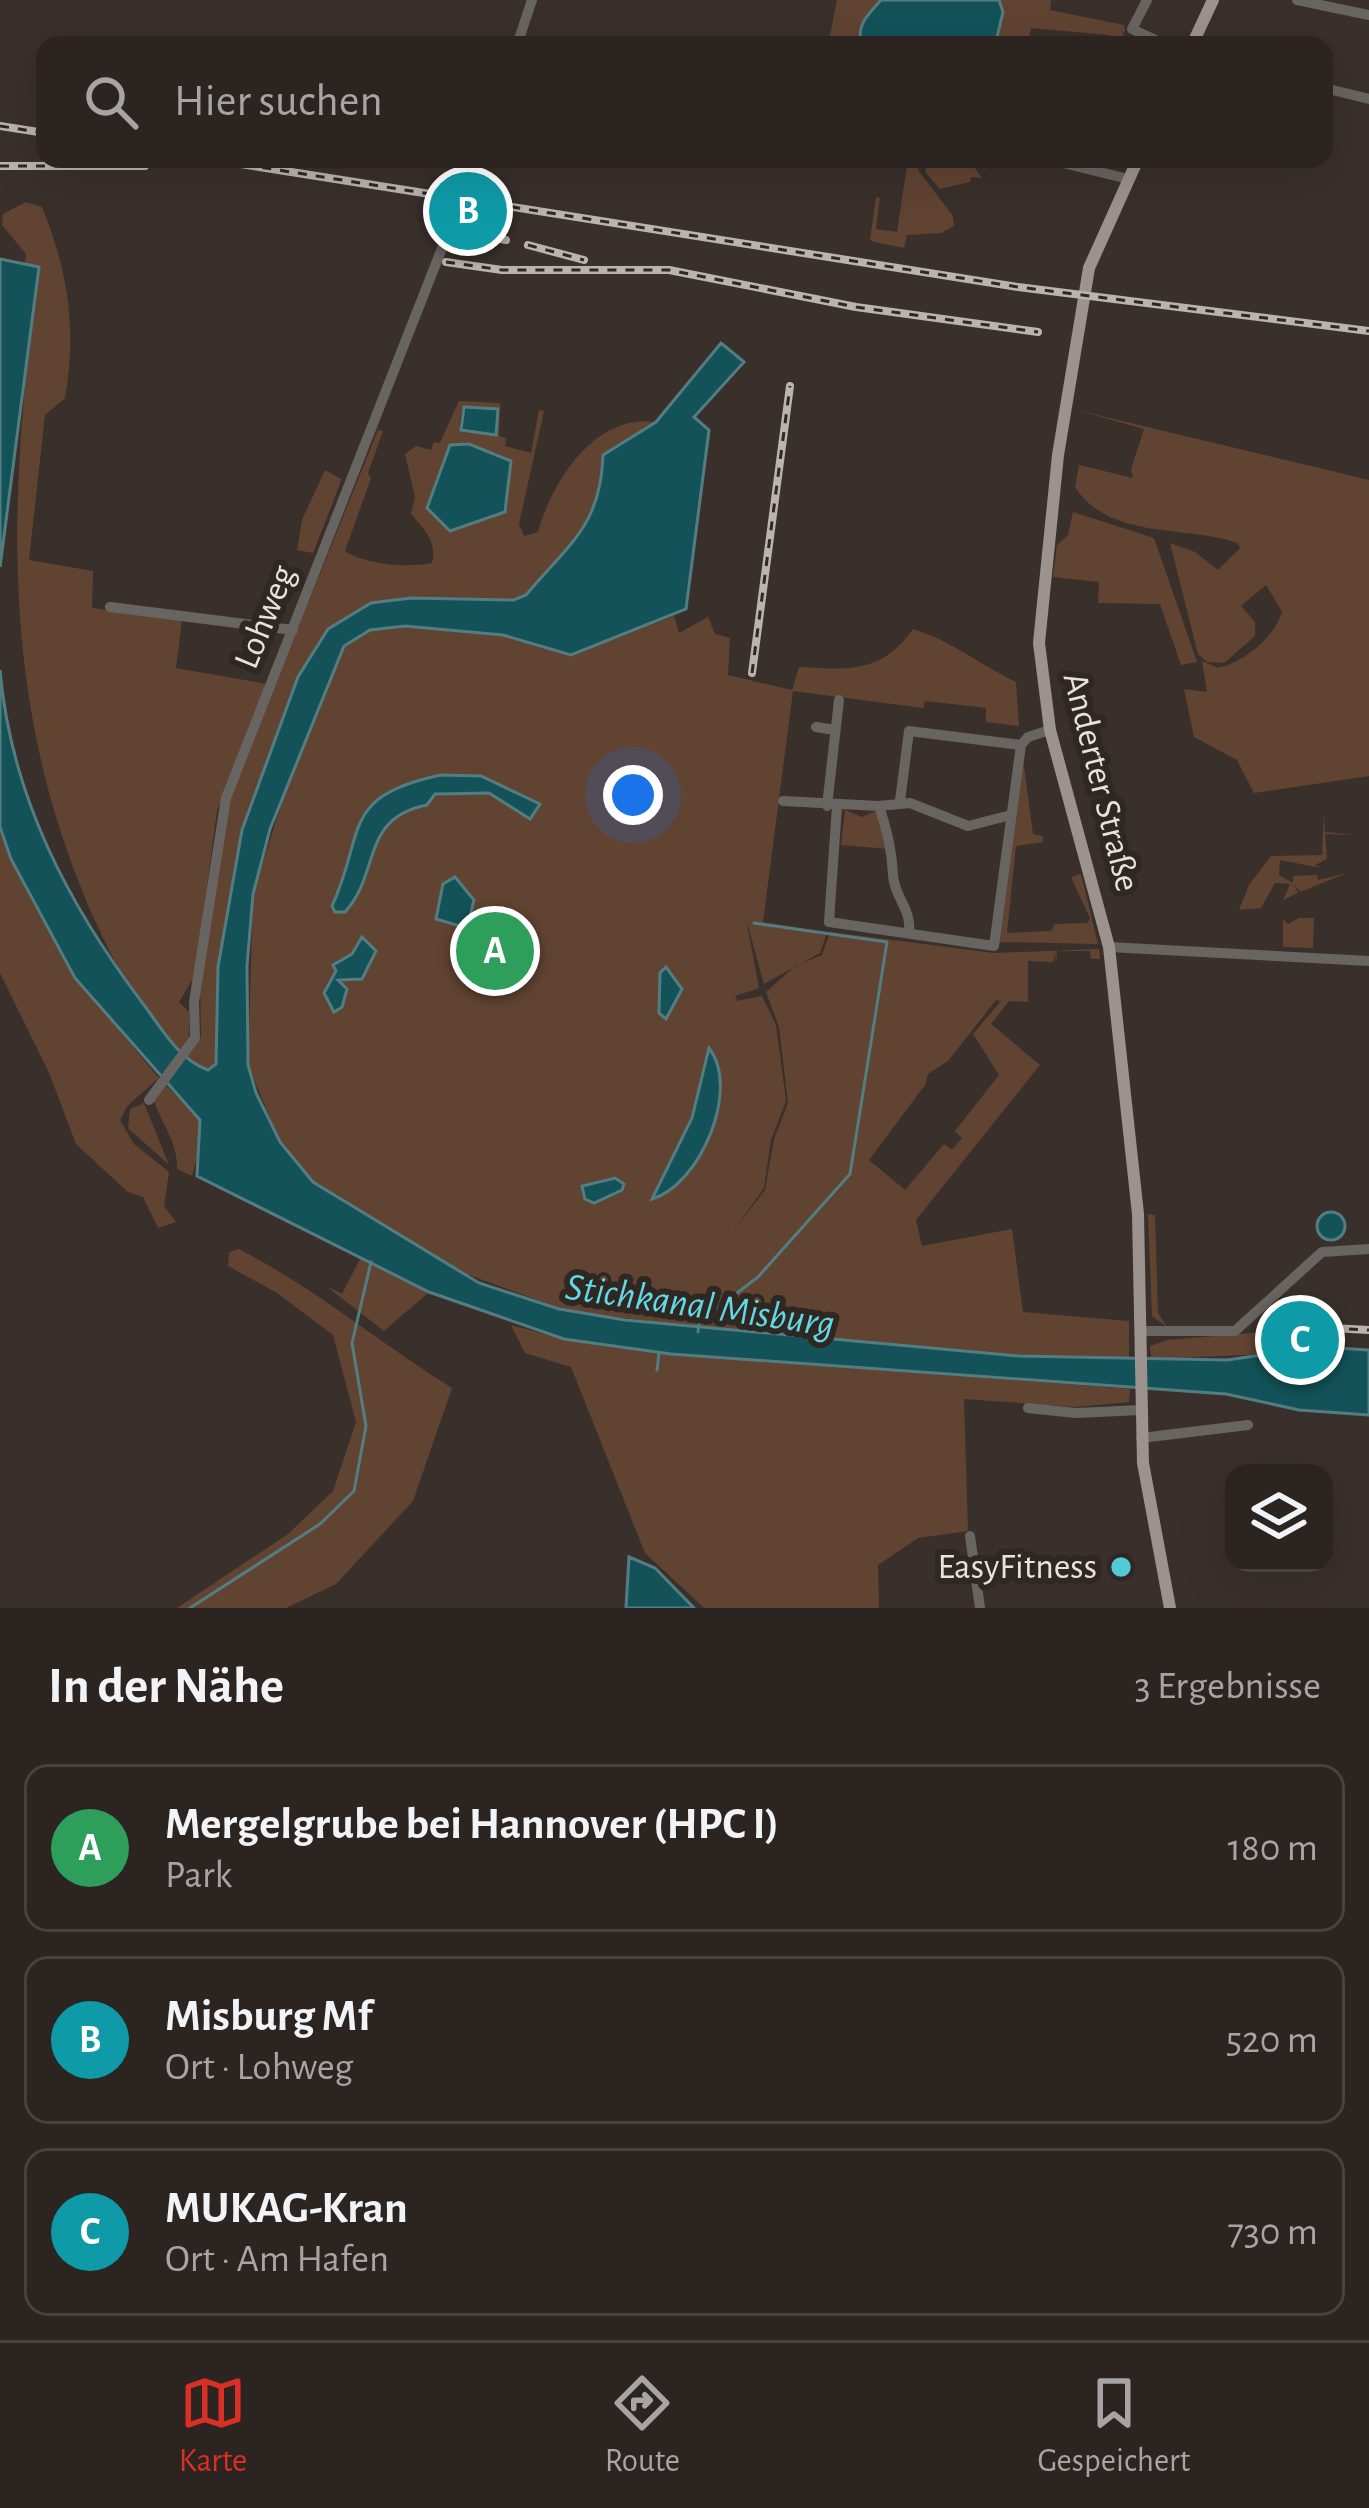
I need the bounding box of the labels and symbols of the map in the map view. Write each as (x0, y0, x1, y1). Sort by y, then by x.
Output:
pin: B (429, 166, 507, 256)
street label: Lohweg (228, 560, 302, 674)
street label: Anderter Straße (1056, 669, 1146, 895)
your location (603, 765, 663, 825)
pin: A (456, 906, 534, 996)
water label: Stichkanal Misburg (563, 1268, 837, 1344)
pin: C (1261, 1295, 1339, 1385)
place label: EasyFitness (937, 1549, 1097, 1585)
marker: EasyFitness (1108, 1554, 1134, 1580)

